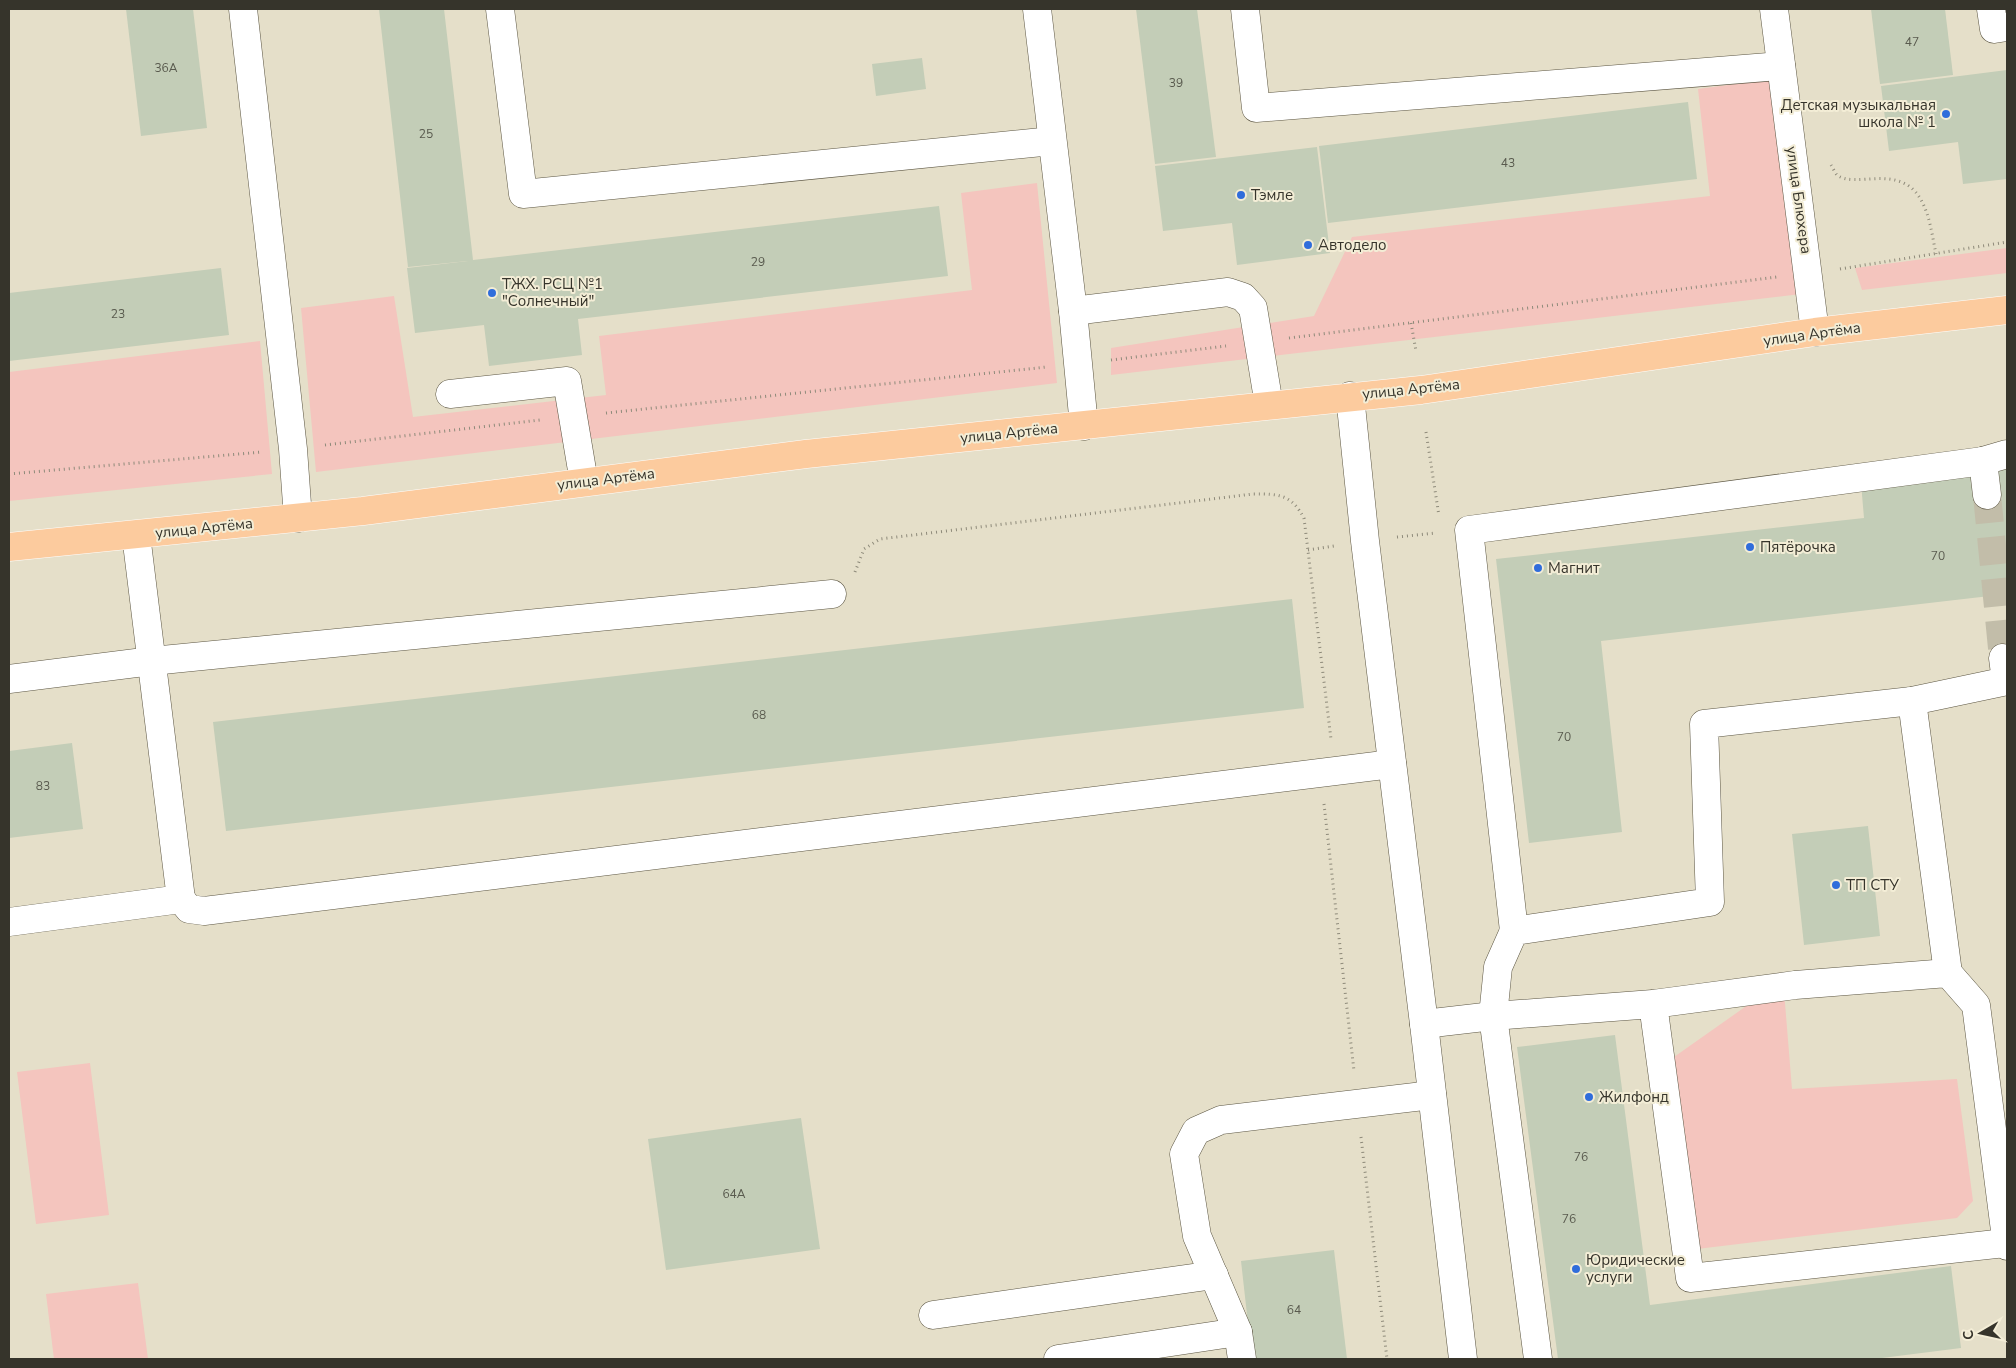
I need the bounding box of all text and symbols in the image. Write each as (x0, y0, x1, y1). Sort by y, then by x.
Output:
house number: 47 (1905, 34, 1919, 50)
house number: 36А (154, 60, 178, 76)
house number: 39 (1169, 75, 1183, 91)
place label: Детская музыкальная школа № 1 (1781, 95, 1936, 132)
marker: Детская музыкальная школа № 1 (1940, 108, 1952, 120)
house number: 25 (419, 126, 433, 142)
street label: улица Блюхера (1782, 145, 1816, 255)
house number: 43 (1501, 155, 1515, 171)
place label: Тэмле (1251, 185, 1293, 205)
marker: Тэмле (1235, 189, 1247, 201)
place label: Автодело (1318, 235, 1387, 255)
marker: Автодело (1302, 239, 1314, 251)
house number: 29 (751, 254, 765, 270)
place label: ТЖХ. РСЦ №1 "Солнечный" (502, 274, 603, 311)
marker: ТЖХ. РСЦ №1 "Солнечный" (486, 287, 498, 299)
house number: 23 (111, 306, 125, 322)
street label: улица Артёма (1762, 317, 1862, 351)
street label: улица Артёма (1361, 374, 1461, 404)
street label: улица Артёма (959, 418, 1059, 448)
street label: улица Артёма (556, 463, 656, 495)
street label: улица Артёма (154, 513, 254, 543)
place label: Пятёрочка (1760, 537, 1836, 557)
marker: Пятёрочка (1744, 541, 1756, 553)
house number: 70 (1931, 548, 1945, 564)
place label: Магнит (1548, 558, 1600, 578)
marker: Магнит (1532, 562, 1544, 574)
house number: 68 (752, 707, 766, 723)
house number: 70 (1557, 729, 1571, 745)
house number: 83 (36, 778, 50, 794)
place label: ТП СТУ (1846, 875, 1899, 895)
marker: ТП СТУ (1830, 879, 1842, 891)
place label: Жилфонд (1599, 1087, 1669, 1107)
marker: Жилфонд (1583, 1091, 1595, 1103)
house number: 76 (1574, 1149, 1588, 1165)
house number: 64А (722, 1186, 746, 1202)
house number: 76 (1562, 1211, 1576, 1227)
place label: Юридические услуги (1586, 1250, 1685, 1287)
marker: Юридические услуги (1570, 1263, 1582, 1275)
house number: 64 (1287, 1302, 1301, 1318)
north arrow (1956, 1308, 2006, 1358)
text: С (1958, 1328, 1979, 1341)

